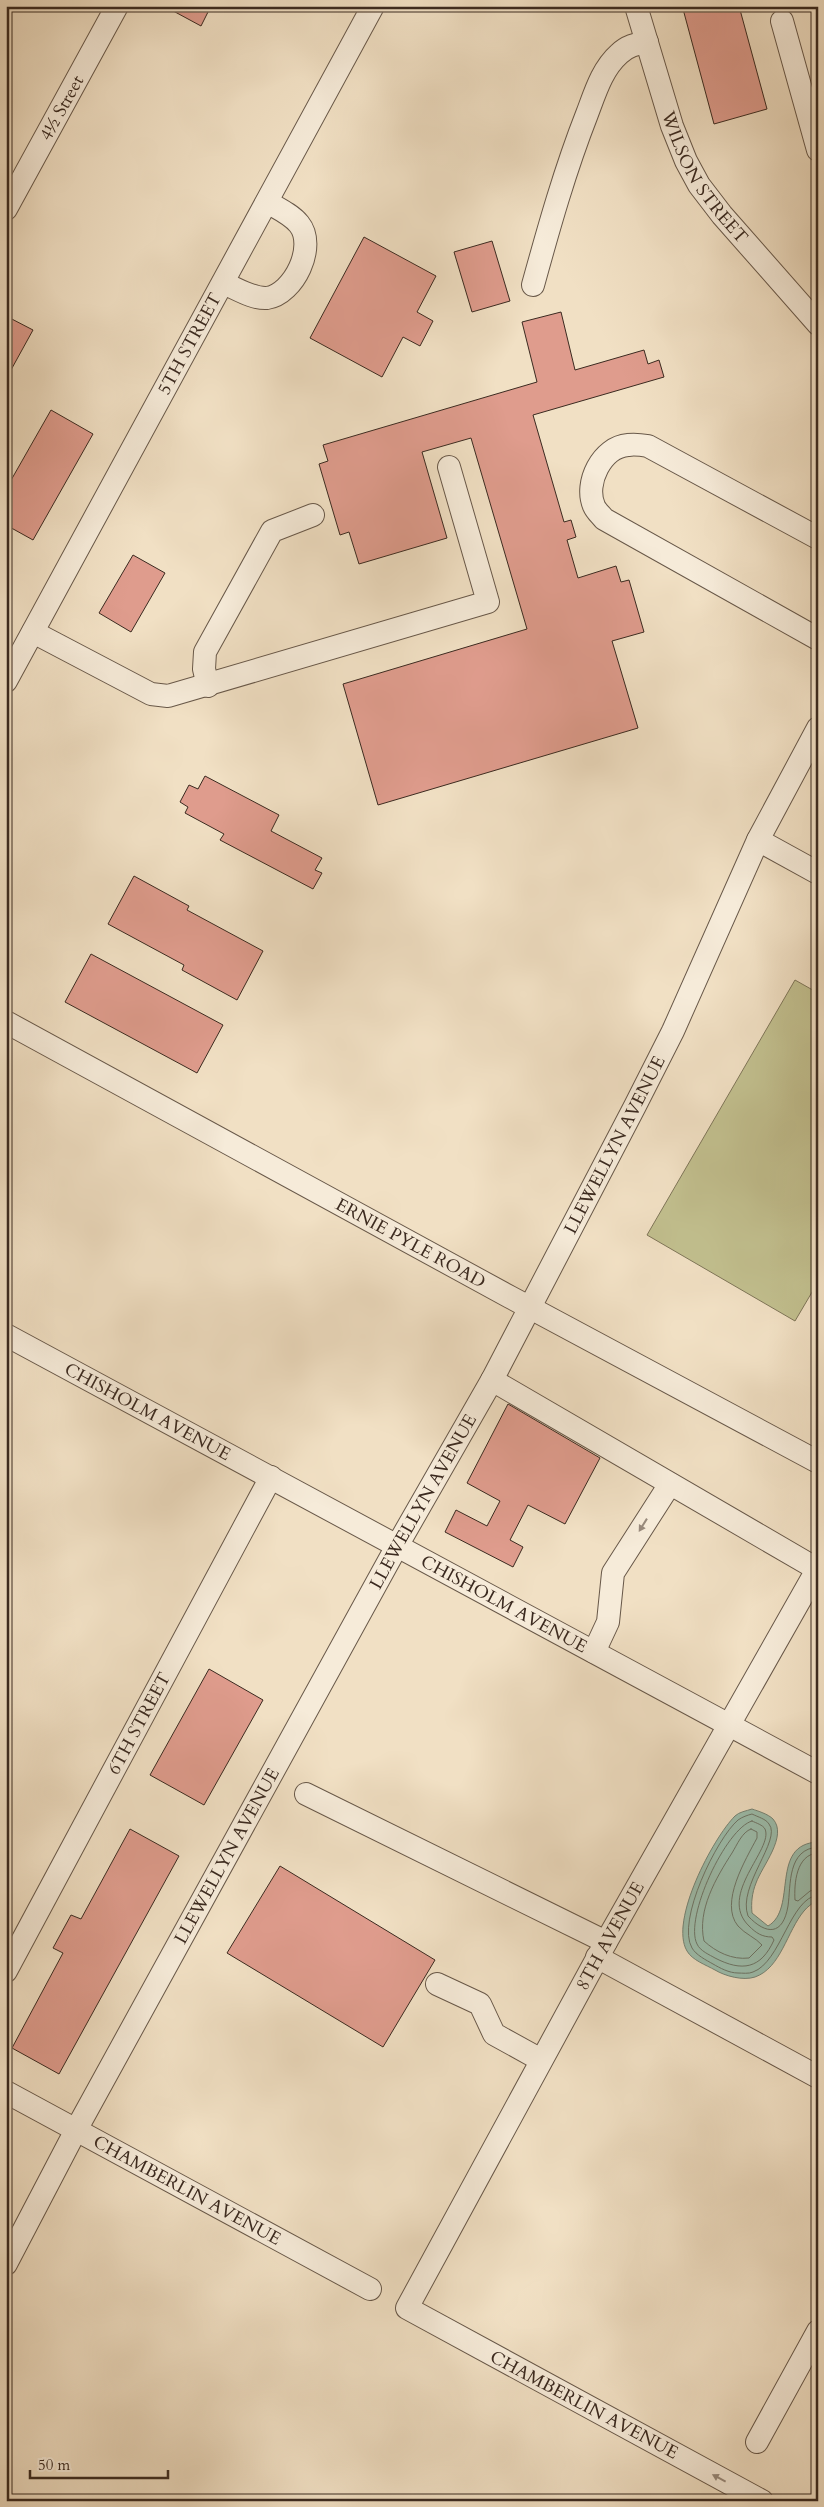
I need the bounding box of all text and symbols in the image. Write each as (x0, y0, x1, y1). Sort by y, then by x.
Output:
street label: 4½ Street (34, 71, 90, 145)
street label: WILSON STREET (655, 107, 754, 249)
street label: 5TH STREET (152, 288, 227, 399)
street label: LLEWELLYN AVENUE (558, 1051, 671, 1238)
street label: ERNIE PYLE ROAD (331, 1192, 490, 1294)
street label: CHISHOLM AVENUE (60, 1356, 235, 1467)
street label: LLEWELLYN AVENUE (363, 1409, 482, 1594)
one-way arrow (639, 1518, 648, 1532)
street label: CHISHOLM AVENUE (417, 1549, 592, 1659)
street label: 6TH STREET (101, 1668, 176, 1779)
street label: LLEWELLYN AVENUE (168, 1763, 285, 1948)
street label: 8TH AVENUE (570, 1877, 650, 1995)
street label: CHAMBERLIN AVENUE (89, 2129, 285, 2251)
street label: CHAMBERLIN AVENUE (485, 2345, 683, 2465)
scale bar (30, 2447, 168, 2479)
text: 50 m (38, 2455, 70, 2475)
one-way arrow (712, 2473, 726, 2482)

